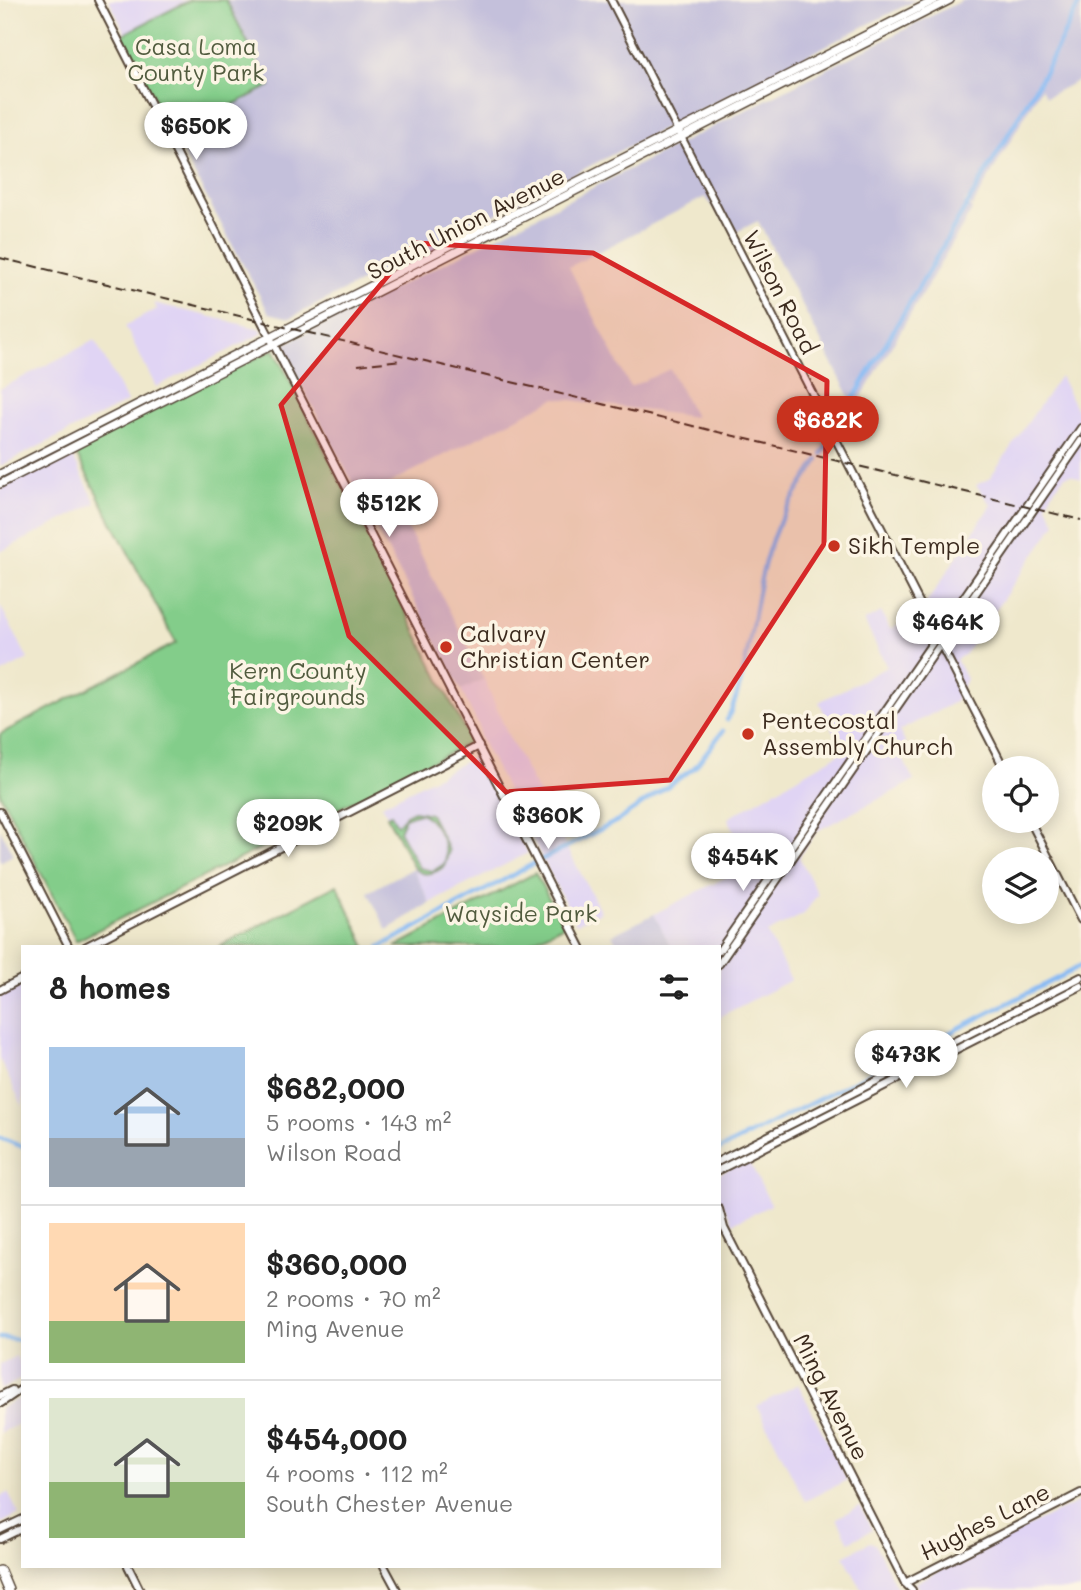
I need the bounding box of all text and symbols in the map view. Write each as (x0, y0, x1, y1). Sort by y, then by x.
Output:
park label: Casa Loma County Park (127, 31, 265, 87)
pin: $650K (147, 102, 245, 162)
text: $650K (160, 110, 232, 140)
street label: South Union Avenue (362, 160, 570, 286)
street label: Wilson Road (737, 224, 825, 359)
pin: $682K (779, 396, 877, 456)
text: $682K (793, 404, 863, 434)
pin: $512K (340, 480, 438, 539)
text: $512K (356, 487, 422, 517)
place label: Sikh Temple (848, 530, 980, 560)
marker: Sikh Temple (826, 538, 842, 554)
pin: $464K (899, 598, 997, 658)
text: $464K (912, 606, 984, 636)
place label: Calvary Christian Center (460, 618, 650, 674)
marker: Calvary Christian Center (438, 639, 454, 655)
park label: Kern County Fairgrounds (229, 655, 367, 711)
place label: Pentecostal Assembly Church (762, 705, 953, 761)
marker: Pentecostal Assembly Church (740, 726, 756, 742)
map controls (982, 756, 1059, 924)
button: locate (982, 756, 1059, 833)
pin: $360K (499, 792, 597, 851)
text: $360K (512, 799, 584, 829)
pin: $209K (239, 800, 337, 859)
text: $209K (253, 807, 323, 837)
pin: $454K (694, 834, 792, 893)
text: $454K (707, 841, 779, 871)
button: layers (982, 847, 1059, 924)
park label: Wayside Park (444, 898, 598, 928)
text: 8 homes (49, 967, 171, 1007)
icon: filters (655, 968, 693, 1006)
pin: $473K (857, 1030, 955, 1090)
text: $473K (871, 1038, 941, 1068)
text: $682,000 (266, 1067, 405, 1107)
icon: home (105, 1075, 189, 1159)
text: 5 rooms · 143 m² (266, 1107, 452, 1137)
text: Wilson Road (266, 1137, 401, 1167)
text: $360,000 (266, 1243, 407, 1283)
icon: home (105, 1251, 189, 1335)
text: 2 rooms · 70 m² (266, 1283, 441, 1313)
text: Ming Avenue (266, 1313, 404, 1343)
street label: Ming Avenue (787, 1328, 877, 1465)
text: $454,000 (266, 1418, 407, 1458)
icon: home (105, 1426, 189, 1510)
text: 4 rooms · 112 m² (266, 1458, 448, 1488)
street label: Hughes Lane (915, 1476, 1054, 1567)
text: South Chester Avenue (266, 1488, 513, 1518)

